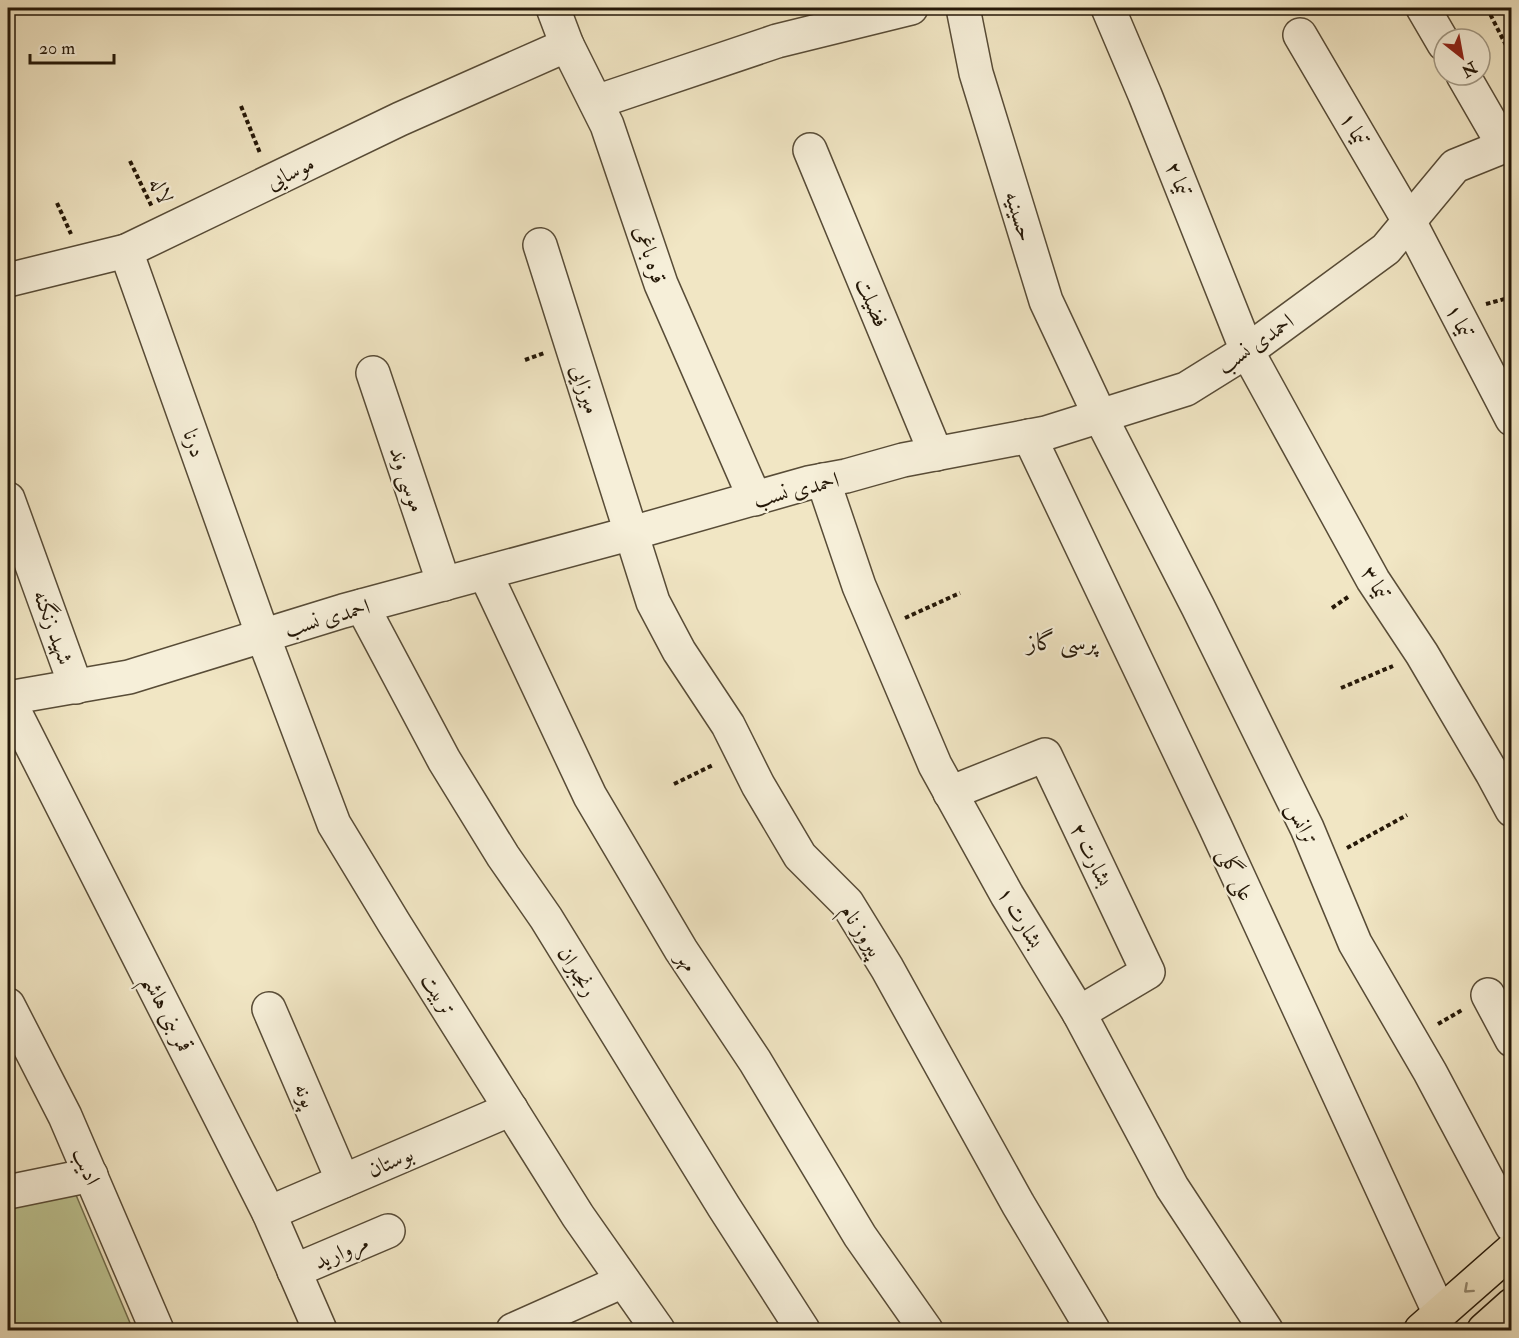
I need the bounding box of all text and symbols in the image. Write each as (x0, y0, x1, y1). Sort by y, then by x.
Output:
scale bar (30, 27, 114, 65)
north arrow (1432, 27, 1492, 87)
text: 20 m (39, 37, 75, 60)
text: N (1457, 56, 1481, 82)
street label: ۱ تیما (1334, 107, 1375, 151)
street label: موسایی (262, 149, 319, 197)
street label: تیما ۲ (1159, 157, 1198, 201)
street label: لاله (143, 173, 179, 208)
street label: حسینیه (998, 188, 1040, 245)
street label: قره باغی (627, 222, 673, 287)
street label: فضیلت (849, 273, 895, 332)
street label: تیما ۱ (1439, 299, 1480, 343)
street label: احمدی نسب (1212, 307, 1300, 380)
street label: میرزایی (563, 361, 606, 418)
street label: درنا (176, 425, 212, 461)
street label: موسی وند (382, 443, 431, 516)
street label: احمدی نسب (750, 466, 842, 514)
street label: تیما ۳ (1354, 561, 1397, 605)
street label: شهید زنگنه (27, 586, 79, 669)
street label: احمدی نسب (281, 592, 373, 644)
district label: پرسی گاز (1025, 627, 1100, 659)
street label: ترانس (1279, 798, 1324, 850)
street label: بشارت ۲ (1064, 818, 1119, 891)
street label: علی گلی (1210, 843, 1260, 906)
street label: بشارت ۱ (991, 881, 1050, 954)
street label: پیروز نام (830, 899, 890, 967)
street label: رنجبران (551, 941, 603, 1002)
street label: مهر (669, 944, 704, 977)
street label: تربیت (414, 968, 462, 1021)
street label: قمر بنی هاشم (130, 970, 198, 1060)
street label: پونه (286, 1079, 323, 1114)
street label: بوستان (363, 1140, 418, 1184)
street label: ادیب (66, 1143, 107, 1190)
street label: مروارید (310, 1228, 373, 1277)
one-way arrow (1464, 1282, 1475, 1293)

